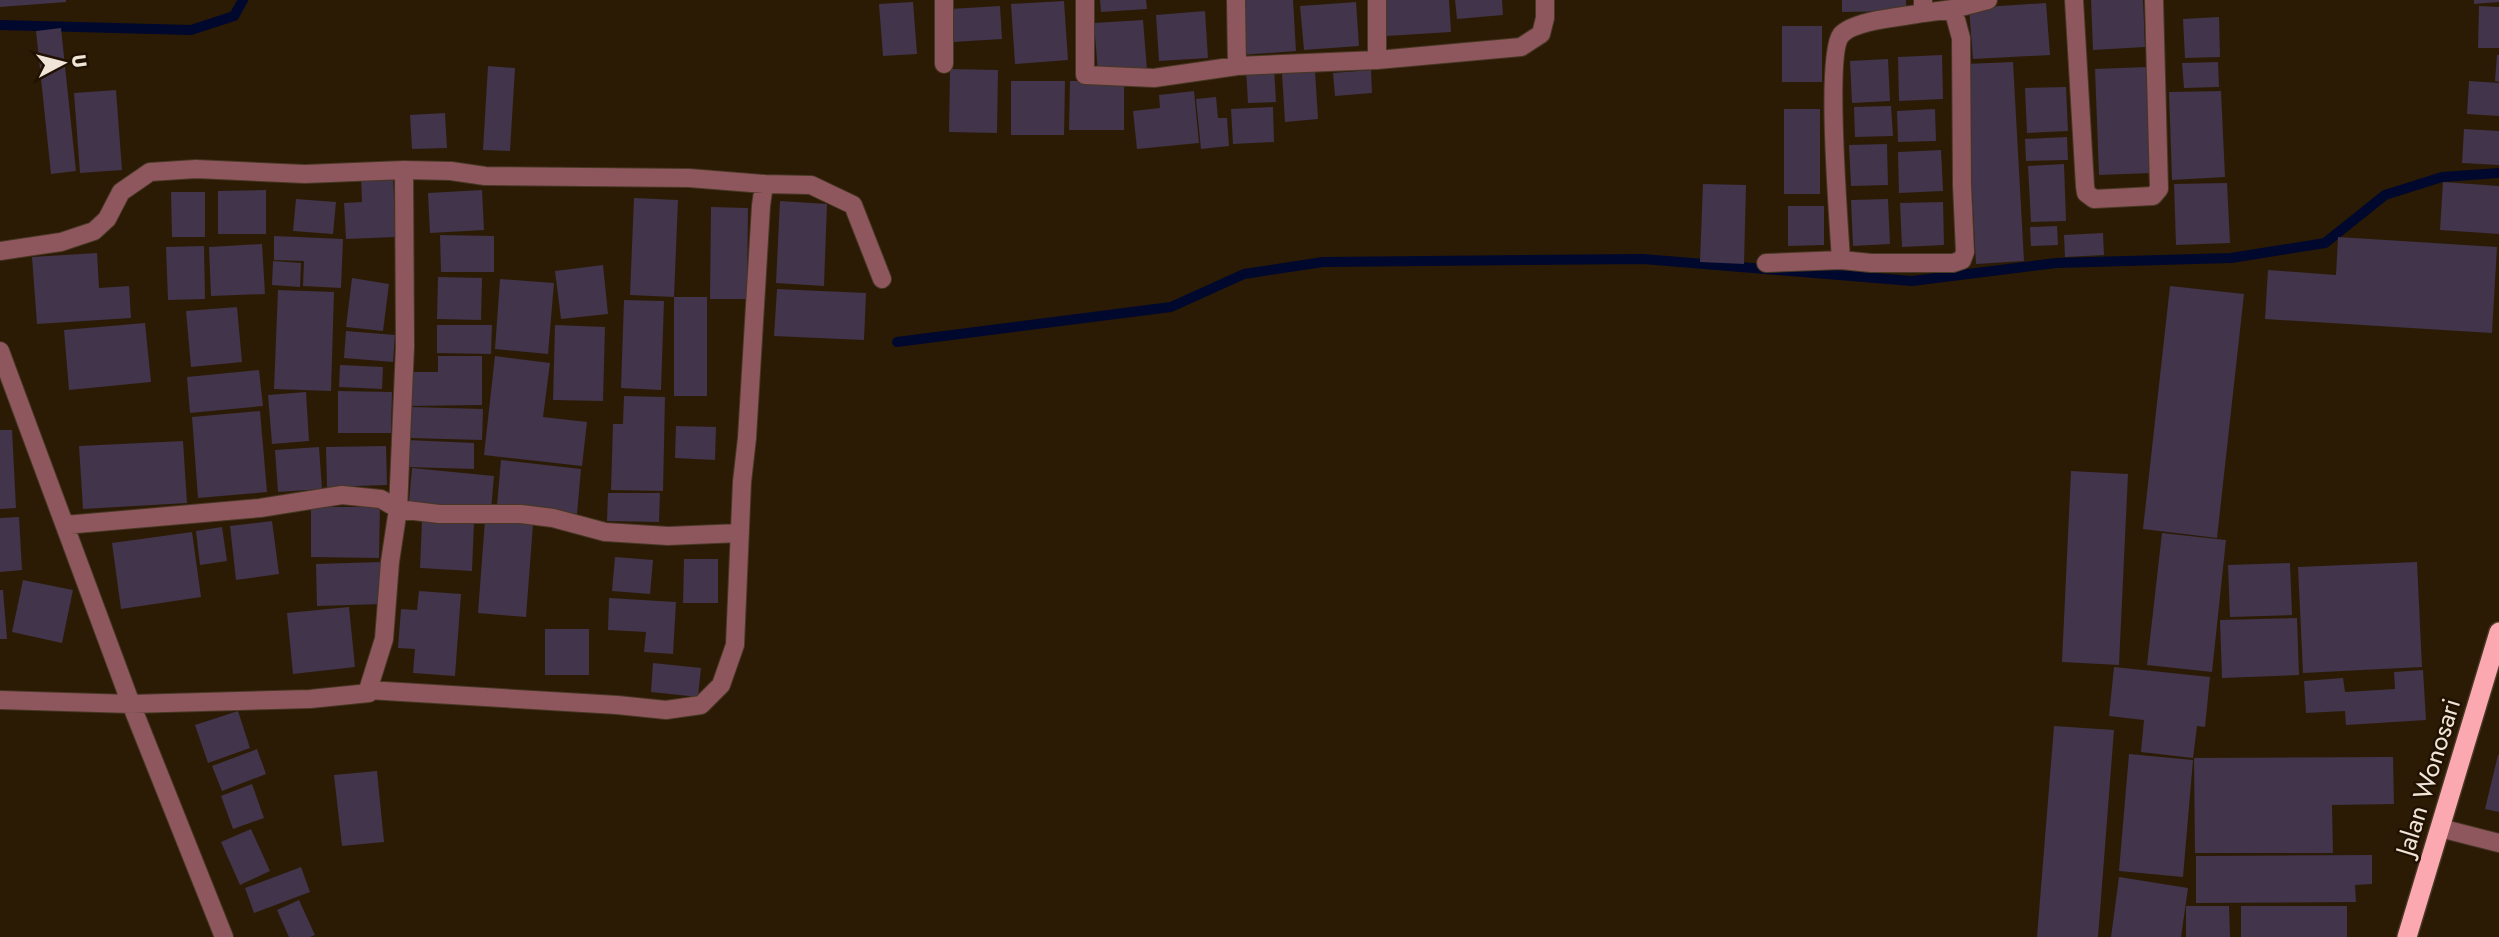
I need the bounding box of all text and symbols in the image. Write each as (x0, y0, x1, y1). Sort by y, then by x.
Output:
north arrow (28, 28, 98, 98)
text: U (65, 53, 94, 69)
street label: Jalan Wonosari (2385, 693, 2470, 863)

